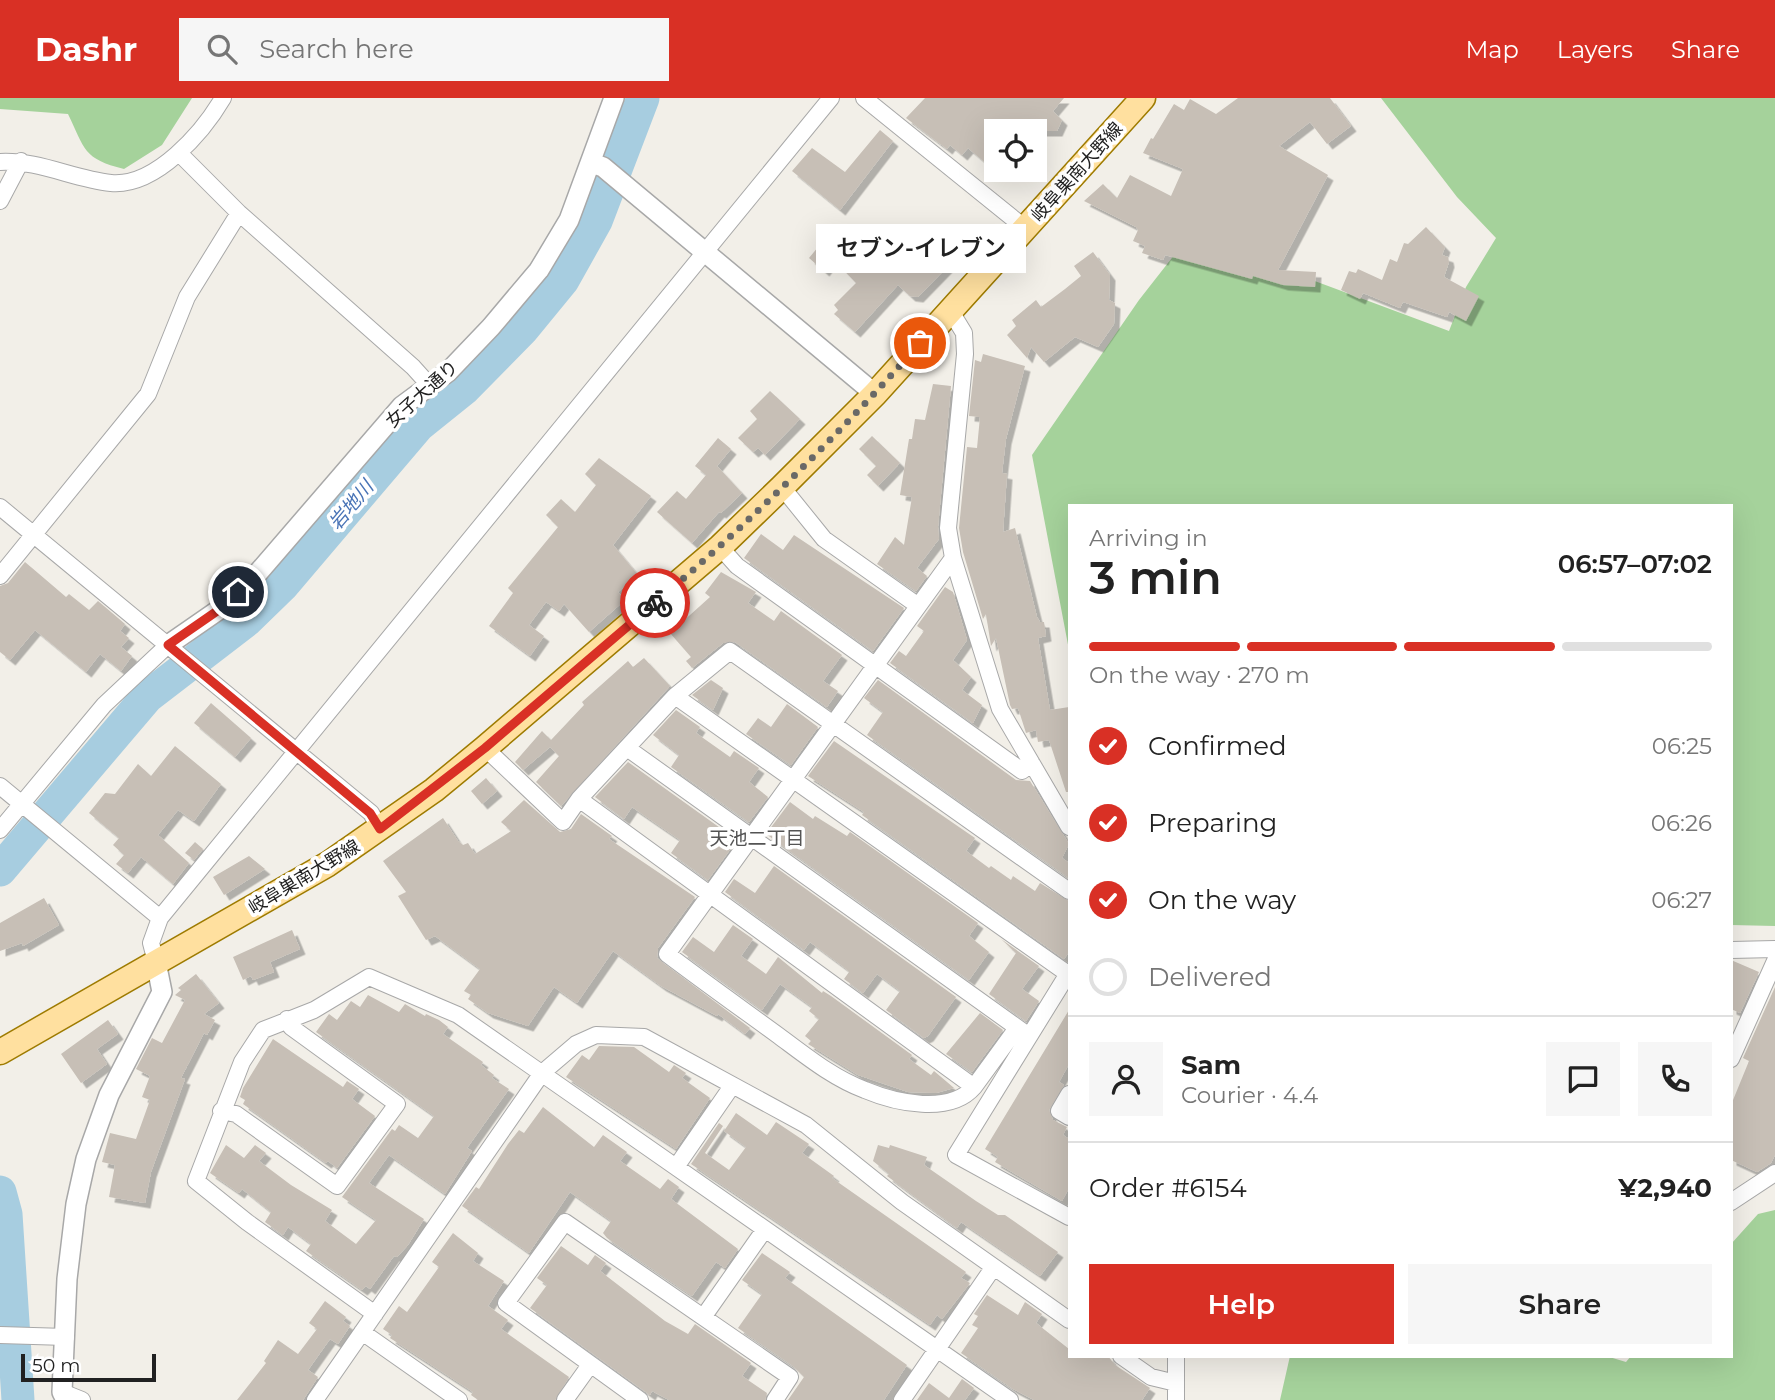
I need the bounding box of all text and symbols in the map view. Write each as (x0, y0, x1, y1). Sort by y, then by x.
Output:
search box (179, 18, 669, 81)
text: Dashr (35, 29, 137, 69)
icon: search (203, 30, 241, 68)
text: Search here (259, 33, 414, 65)
text: Map (1465, 35, 1519, 64)
text: Layers (1557, 35, 1633, 64)
text: Share (1671, 35, 1740, 64)
street label: 岐阜巣南大野線 (1027, 118, 1127, 226)
map controls (984, 119, 1047, 182)
button: locate (984, 119, 1047, 182)
callout: セブン-イレブン (815, 224, 1025, 273)
text: セブン-イレブン (836, 234, 1006, 262)
pin (890, 313, 950, 373)
icon: bag (901, 324, 939, 362)
street label: 女子大通り (381, 356, 463, 432)
water label: 岩地川 (324, 474, 379, 534)
text: Arriving in (1089, 524, 1208, 552)
text: 06:57–07:02 (1558, 548, 1712, 580)
text: 3 min (1089, 549, 1222, 606)
pin (208, 562, 268, 622)
courier (620, 568, 690, 638)
icon: home (219, 573, 257, 611)
icon: bike (636, 584, 674, 622)
text: On the way · 270 m (1089, 661, 1310, 689)
icon: check (1089, 727, 1127, 765)
text: Confirmed (1148, 730, 1287, 762)
text: 06:25 (1652, 732, 1712, 760)
icon: check (1089, 804, 1127, 842)
text: Preparing (1148, 807, 1277, 839)
text: 06:26 (1651, 809, 1712, 837)
district label: 天池二丁目 (709, 827, 805, 850)
street label: 岐阜巣南大野線 (244, 835, 364, 919)
icon: check (1089, 881, 1127, 919)
text: On the way (1148, 884, 1296, 916)
text: 06:27 (1651, 886, 1712, 914)
text: Delivered (1148, 961, 1272, 993)
button: person (1089, 1042, 1163, 1116)
button: chat (1546, 1042, 1620, 1116)
button: phone (1638, 1042, 1712, 1116)
text: Sam (1181, 1049, 1241, 1081)
text: Courier · 4.4 (1181, 1081, 1318, 1109)
text: Order #6154 (1089, 1172, 1247, 1204)
text: ¥2,940 (1618, 1172, 1712, 1204)
button: Help (1089, 1264, 1394, 1344)
button: Share (1408, 1264, 1712, 1344)
scale bar (21, 1351, 156, 1383)
text: 50 m (32, 1354, 80, 1377)

